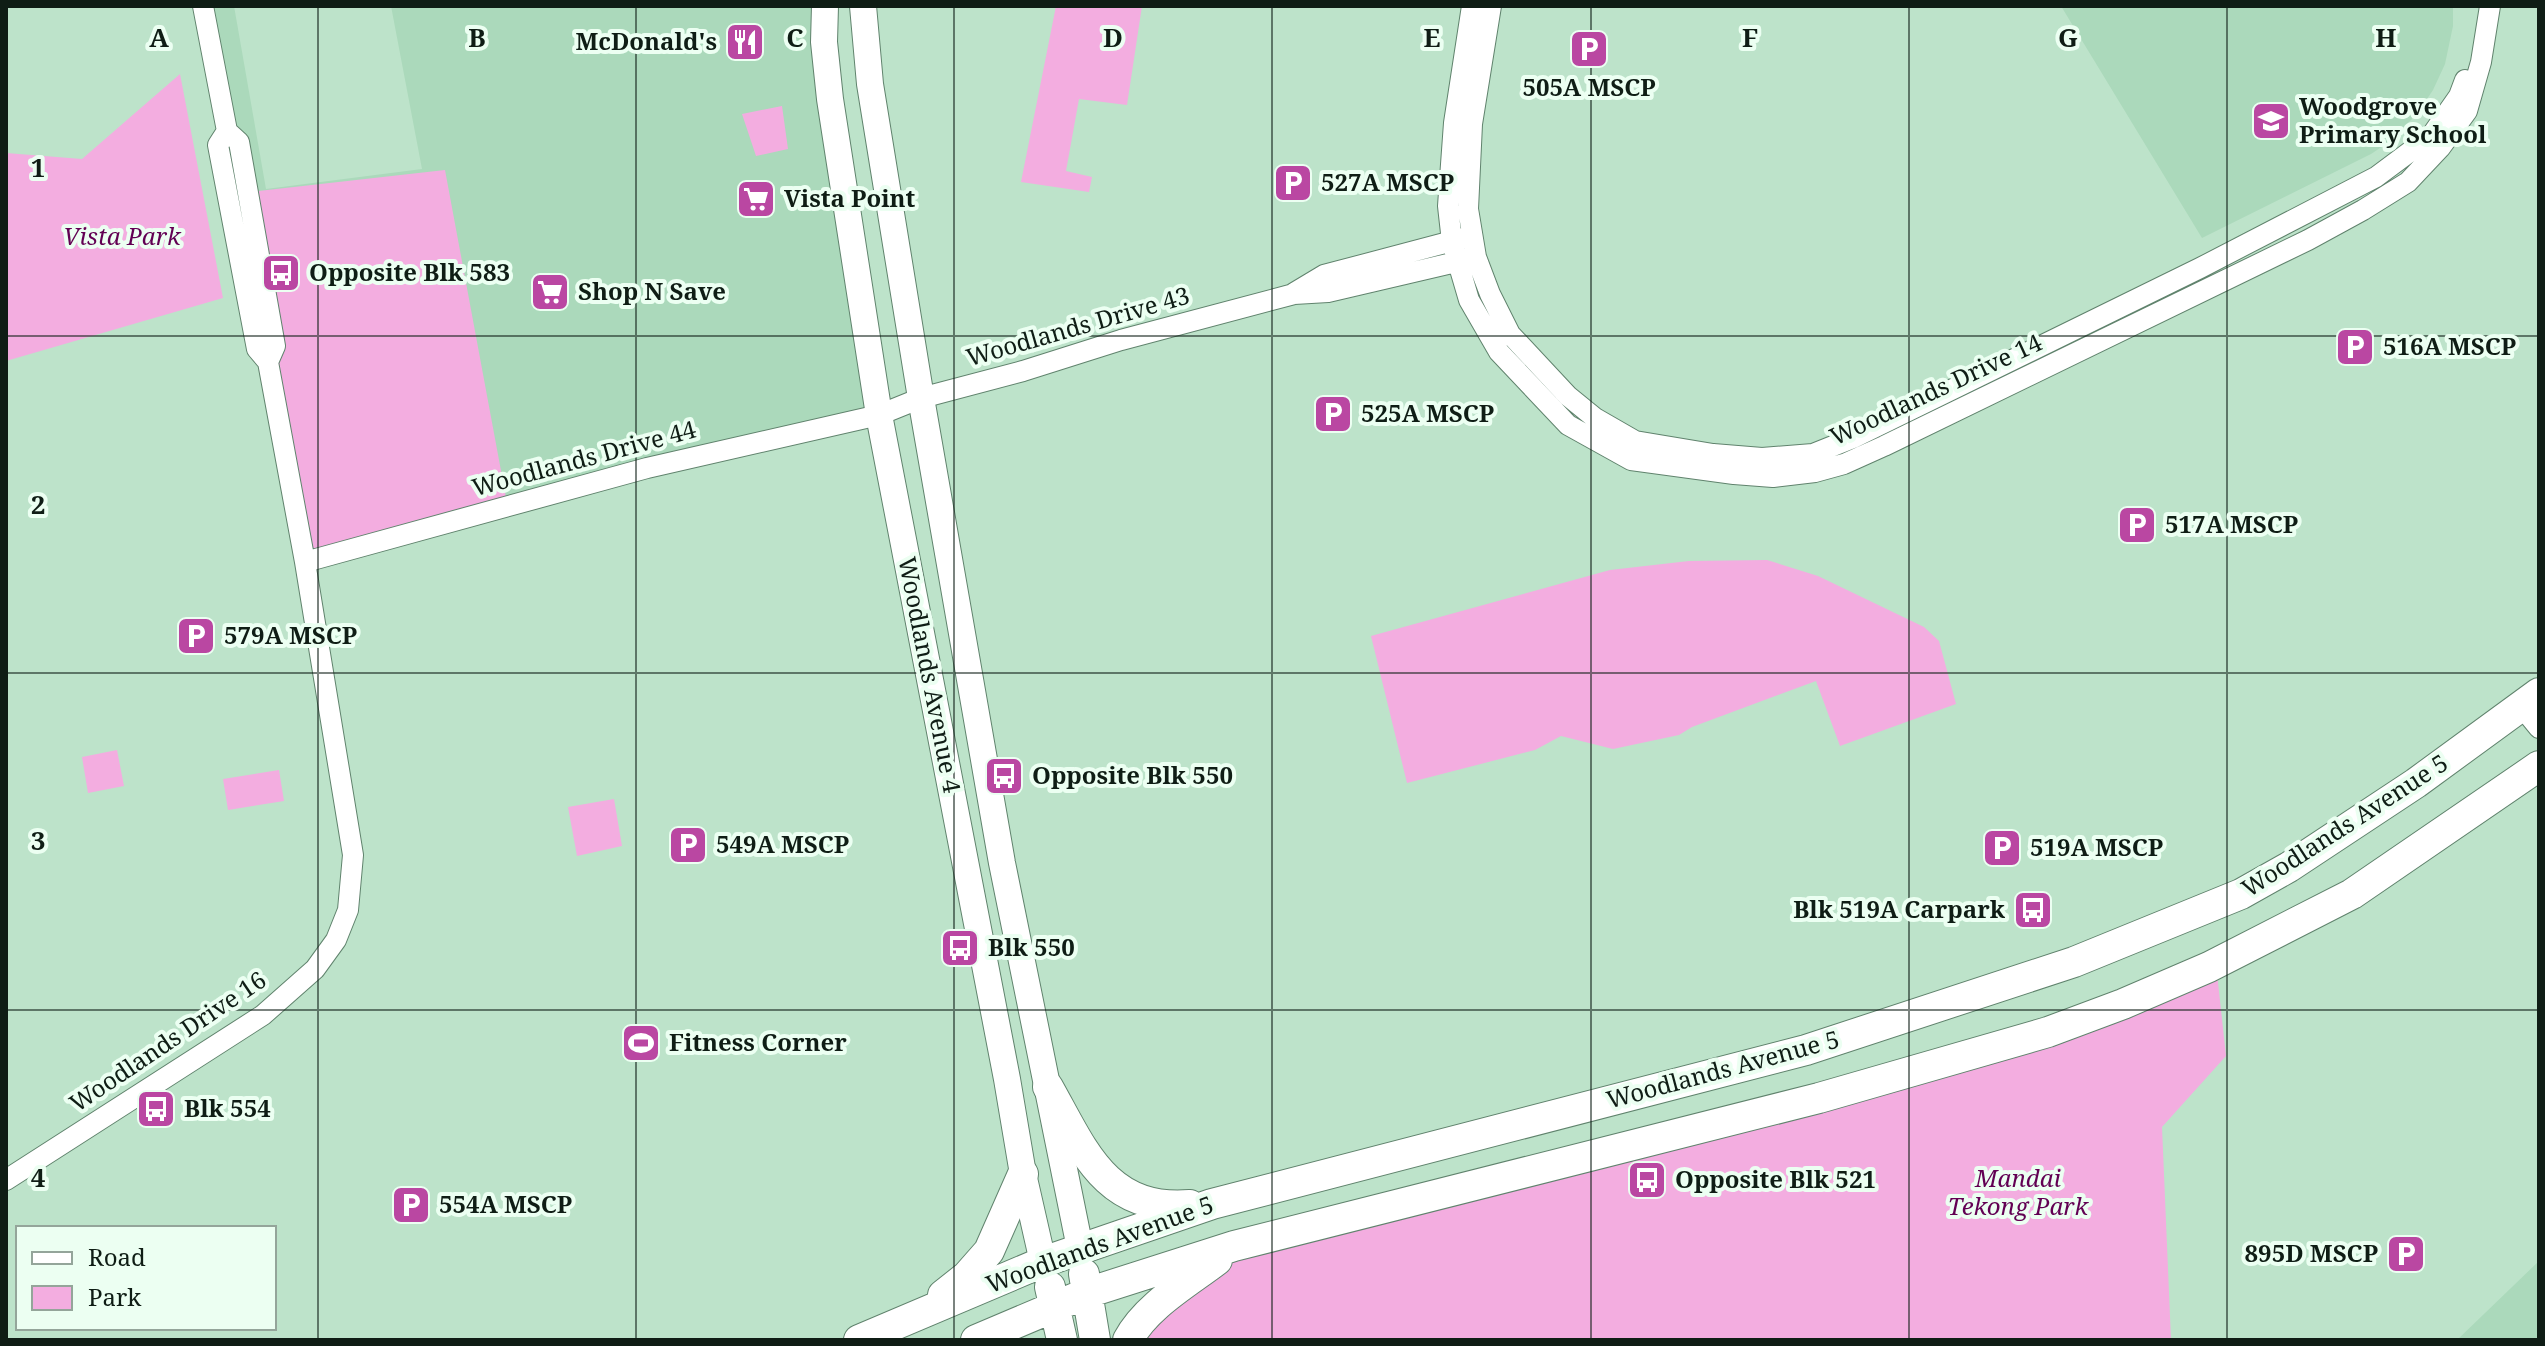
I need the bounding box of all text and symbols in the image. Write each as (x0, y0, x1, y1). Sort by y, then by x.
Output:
text: A (149, 19, 169, 55)
text: B (468, 19, 486, 55)
text: C (786, 19, 804, 55)
text: D (1103, 19, 1123, 55)
text: E (1424, 19, 1441, 55)
text: F (1742, 19, 1758, 55)
text: G (2058, 19, 2078, 55)
text: H (2375, 19, 2397, 55)
restaurant icon: McDonald's (724, 21, 766, 63)
place label: McDonald's (575, 24, 717, 57)
parking icon: 505A MSCP (1568, 28, 1610, 70)
place label: 505A MSCP (1522, 70, 1656, 103)
place label: Woodgrove Primary School (2299, 89, 2487, 150)
school or university icon: Woodgrove Primary School (2250, 100, 2292, 142)
text: 1 (31, 149, 45, 185)
parking icon: 527A MSCP (1272, 162, 1314, 204)
place label: 527A MSCP (1321, 165, 1454, 198)
supermarket icon: Vista Point (735, 178, 777, 220)
place label: Vista Point (784, 181, 916, 214)
park label: Vista Park (63, 219, 182, 252)
bus stop icon: Opposite Blk 583 (260, 252, 302, 294)
place label: Opposite Blk 583 (309, 255, 510, 288)
supermarket icon: Shop N Save (529, 271, 571, 313)
place label: Shop N Save (578, 274, 726, 307)
street label: Woodlands Drive 43 (962, 278, 1193, 373)
street label: Woodlands Drive 14 (1824, 325, 2047, 452)
parking icon: 516A MSCP (2334, 326, 2376, 368)
place label: 516A MSCP (2383, 329, 2516, 362)
parking icon: 525A MSCP (1312, 393, 1354, 435)
place label: 525A MSCP (1361, 396, 1494, 429)
street label: Woodlands Drive 44 (468, 412, 700, 503)
text: 2 (31, 486, 45, 522)
parking icon: 517A MSCP (2116, 504, 2158, 546)
place label: 517A MSCP (2165, 507, 2298, 540)
street label: Woodlands Avenue 4 (891, 554, 970, 796)
parking icon: 579A MSCP (175, 615, 217, 657)
place label: 579A MSCP (224, 618, 357, 651)
street label: Woodlands Avenue 5 (2235, 746, 2454, 904)
bus stop icon: Opposite Blk 550 (983, 755, 1025, 797)
place label: Opposite Blk 550 (1032, 758, 1233, 791)
text: 3 (31, 822, 45, 858)
parking icon: 549A MSCP (667, 824, 709, 866)
place label: 549A MSCP (716, 827, 849, 860)
parking icon: 519A MSCP (1981, 827, 2023, 869)
place label: 519A MSCP (2030, 830, 2163, 863)
bus stop icon: Blk 519A Carpark (2012, 889, 2054, 931)
place label: Blk 519A Carpark (1793, 892, 2006, 925)
bus stop icon: Blk 550 (939, 927, 981, 969)
place label: Blk 550 (988, 930, 1075, 963)
street label: Woodlands Drive 16 (62, 963, 272, 1119)
sports icon: Fitness Corner (620, 1022, 662, 1064)
street label: Woodlands Avenue 5 (1603, 1022, 1843, 1116)
place label: Fitness Corner (669, 1025, 847, 1058)
bus stop icon: Blk 554 (135, 1088, 177, 1130)
place label: Blk 554 (184, 1091, 271, 1124)
text: 4 (31, 1159, 46, 1195)
bus stop icon: Opposite Blk 521 (1626, 1159, 1668, 1201)
park label: Mandai Tekong Park (1948, 1161, 2090, 1222)
place label: Opposite Blk 521 (1675, 1162, 1876, 1195)
parking icon: 554A MSCP (390, 1184, 432, 1226)
place label: 554A MSCP (439, 1187, 572, 1220)
street label: Woodlands Avenue 5 (981, 1187, 1218, 1300)
legend (16, 1226, 276, 1330)
parking icon: 895D MSCP (2385, 1233, 2427, 1275)
place label: 895D MSCP (2245, 1236, 2378, 1269)
text: Road (88, 1240, 146, 1273)
text: Park (88, 1280, 142, 1313)

